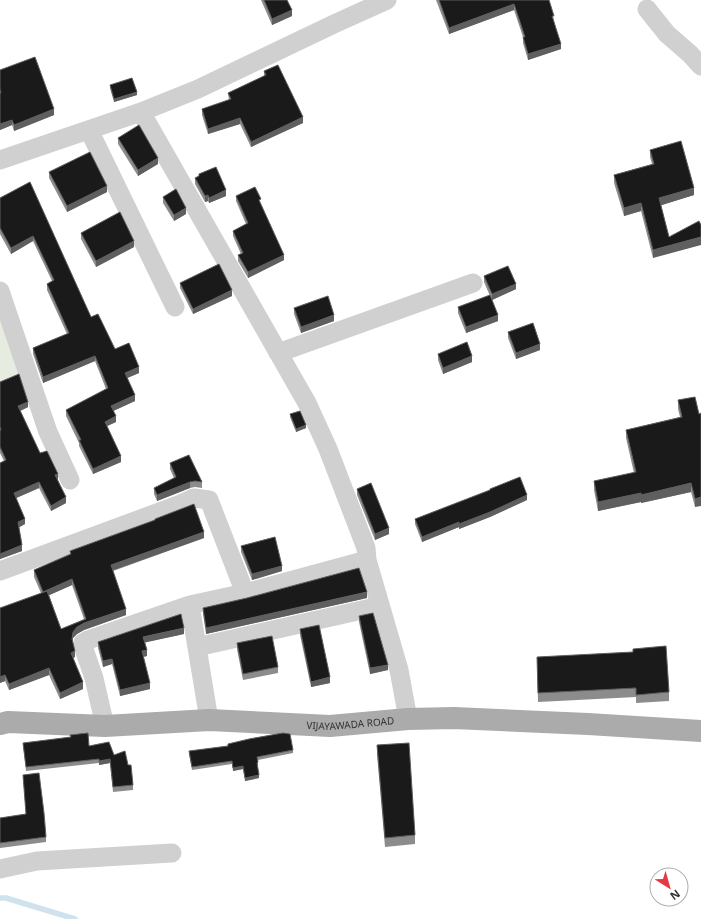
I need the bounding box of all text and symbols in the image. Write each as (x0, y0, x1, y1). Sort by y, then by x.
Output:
street label: VIJAYAWADA ROAD (306, 713, 395, 733)
north arrow (649, 867, 689, 907)
text: N (667, 887, 683, 904)

